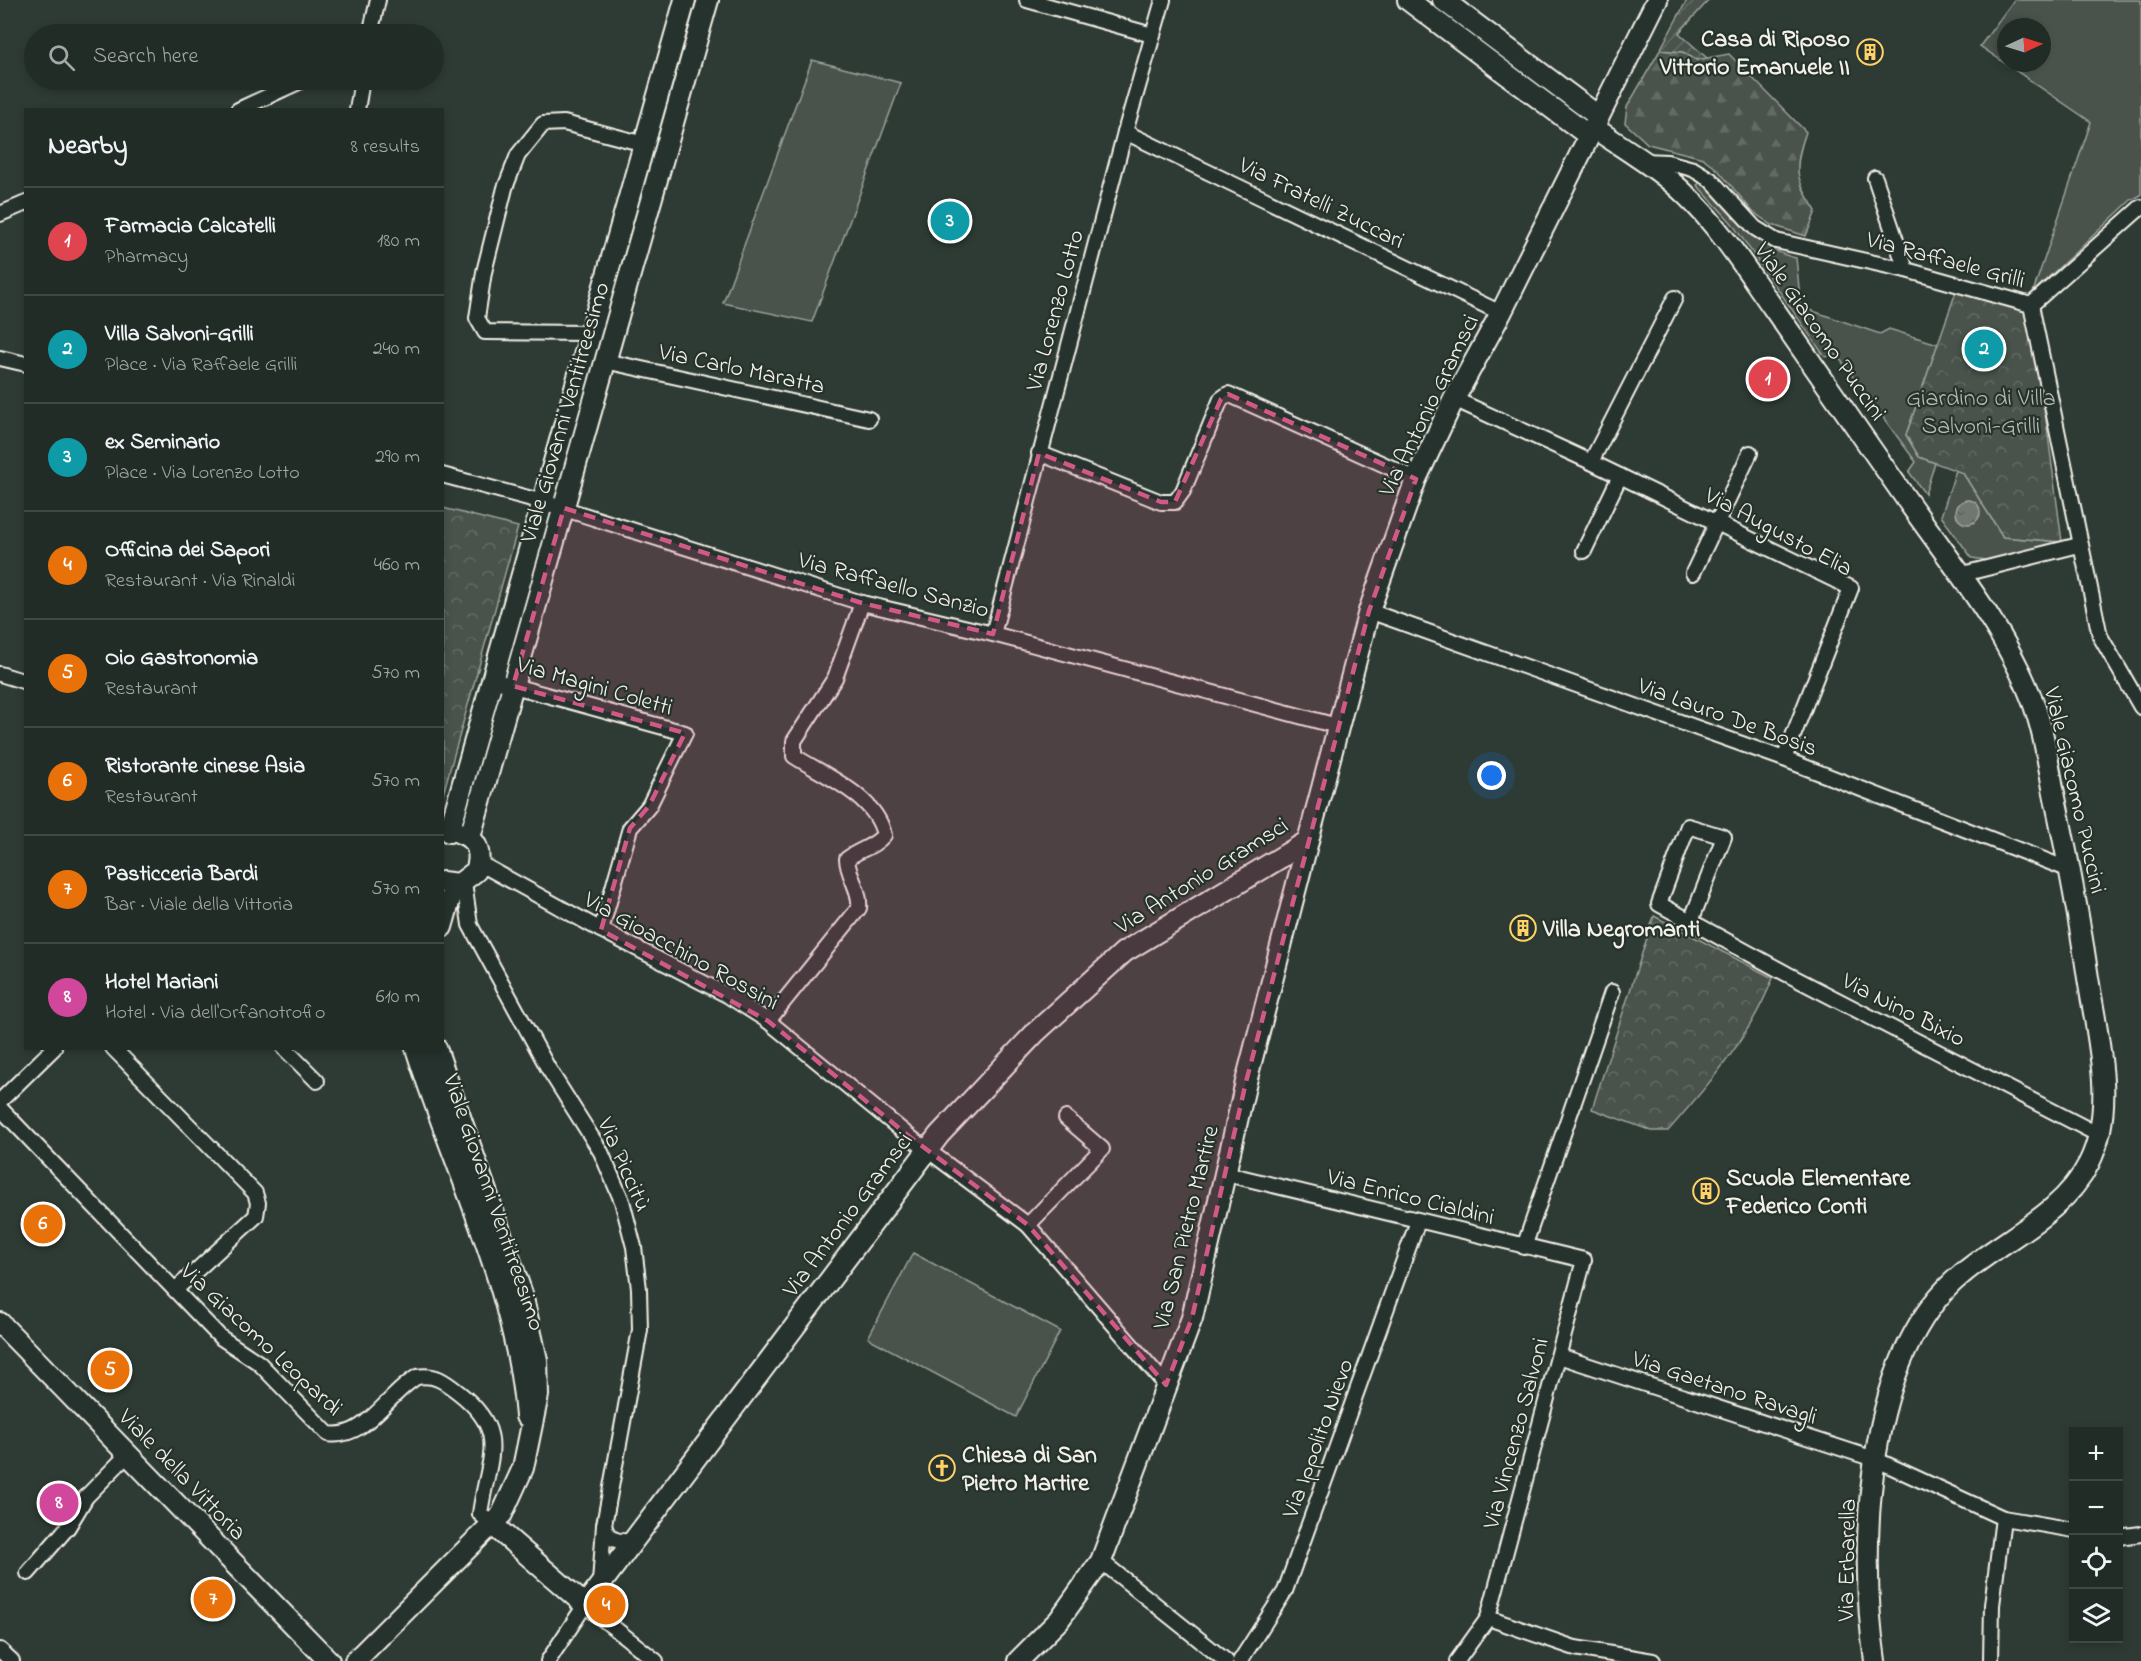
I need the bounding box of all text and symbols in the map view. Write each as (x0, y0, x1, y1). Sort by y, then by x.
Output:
north arrow (1997, 18, 2051, 72)
place label: Casa di Riposo Vittorio Emanuele II (1659, 23, 1850, 86)
search box (24, 24, 444, 90)
building icon: Casa di Riposo Vittorio Emanuele II (1855, 37, 1885, 67)
icon: search (45, 41, 78, 74)
text: Search here (93, 41, 198, 73)
text: Nearby (48, 128, 127, 166)
text: 8 results (351, 133, 420, 162)
street label: Via Fratelli Zuccari (1231, 149, 1410, 259)
pin: 3 (930, 198, 970, 244)
text: Farmacia Calcatelli (105, 211, 276, 243)
street label: Via Raffaele Grilli (1861, 223, 2029, 299)
street label: Via Lorenzo Lotto (1018, 226, 1095, 396)
text: 1 (64, 227, 71, 256)
text: 180 m (377, 227, 420, 256)
street label: Viale Giacomo Puccini (1744, 235, 1894, 429)
text: Pharmacy (105, 243, 188, 272)
street label: Viale Giovanni Ventitreesimo (512, 278, 620, 548)
street label: Via Antonio Gramsci (1370, 309, 1490, 504)
text: Villa Salvoni-Grilli (105, 319, 254, 351)
pin: 2 (1964, 326, 2004, 372)
text: 2 (63, 335, 72, 364)
text: 240 m (373, 335, 420, 364)
street label: Via Carlo Maratta (654, 336, 828, 405)
text: Place · Via Raffaele Grilli (105, 351, 297, 380)
pin: 1 (1748, 356, 1788, 401)
park label: Giardino di Villa Salvoni-Grilli (1906, 382, 2056, 445)
text: ex Seminario (105, 427, 220, 459)
text: 3 (63, 443, 72, 472)
text: 290 m (375, 443, 420, 472)
text: Place · Via Lorenzo Lotto (105, 459, 300, 488)
street label: Via Augusto Elia (1697, 479, 1858, 587)
text: Officina dei Sapori (105, 535, 270, 567)
street label: Via Raffaello Sanzio (793, 544, 993, 629)
text: 4 (63, 551, 72, 580)
text: 460 m (374, 551, 420, 580)
text: Restaurant · Via Rinaldi (105, 567, 295, 596)
text: Oio Gastronomia (105, 643, 258, 675)
street label: Via Magini Coletti (511, 648, 676, 726)
text: 5 (62, 659, 73, 688)
text: 570 m (371, 659, 420, 688)
street label: Via Lauro De Bosis (1631, 669, 1822, 767)
text: Restaurant (105, 675, 198, 704)
street label: Viale Giacomo Puccini (2033, 683, 2114, 897)
text: Ristorante cinese Asia (105, 751, 305, 783)
your location (1477, 761, 1506, 790)
text: 6 (63, 767, 72, 796)
text: 570 m (371, 767, 420, 796)
text: Restaurant (105, 783, 198, 812)
street label: Via Antonio Gramsci (1108, 810, 1296, 945)
text: Pasticceria Bardi (105, 859, 258, 891)
text: 7 (63, 875, 72, 904)
text: 570 m (371, 875, 420, 904)
street label: Via Gioacchino Rossini (576, 883, 785, 1020)
text: Bar · Viale della Vittoria (105, 891, 293, 920)
building icon: Villa Negromanti (1508, 913, 1538, 943)
place label: Villa Negromanti (1542, 913, 1700, 949)
street label: Via Nino Bixio (1834, 965, 1971, 1057)
text: Hotel Mariani (105, 967, 218, 999)
text: 8 (64, 983, 71, 1012)
text: 610 m (376, 983, 420, 1012)
text: Hotel · Via dell'Orfanotrofio (105, 999, 325, 1028)
street label: Viale Giovanni Ventitreesimo (432, 1069, 553, 1336)
street label: Via Piccitù (586, 1111, 659, 1218)
street label: Via San Pietro Martire (1145, 1122, 1230, 1334)
street label: Via Antonio Gramsci (775, 1126, 923, 1306)
street label: Via Enrico Cialdini (1322, 1160, 1498, 1236)
place label: Scuola Elementare Federico Conti (1725, 1162, 1911, 1225)
building icon: Scuola Elementare Federico Conti (1691, 1176, 1721, 1206)
pin: 6 (24, 1202, 63, 1246)
street label: Via Giacomo Leopardi (170, 1255, 350, 1426)
street label: Via Vincenzo Salvoni (1475, 1334, 1560, 1534)
street label: Via Gaetano Ravagli (1626, 1343, 1821, 1436)
pin: 5 (90, 1348, 130, 1392)
street label: Via Ippolito Nievo (1274, 1354, 1364, 1524)
street label: Viale della Vittoria (108, 1401, 254, 1550)
map controls (2069, 1427, 2123, 1643)
button: + (2069, 1427, 2123, 1481)
place label: Chiesa di San Pietro Martire (962, 1439, 1097, 1502)
church icon: Chiesa di San Pietro Martire (927, 1453, 957, 1483)
pin: 8 (40, 1480, 78, 1526)
button: − (2069, 1481, 2123, 1535)
street label: Via Erbarella (1830, 1498, 1867, 1623)
button: locate (2069, 1535, 2123, 1589)
pin: 7 (194, 1576, 232, 1622)
pin: 4 (586, 1582, 626, 1628)
button: layers (2069, 1589, 2123, 1643)

